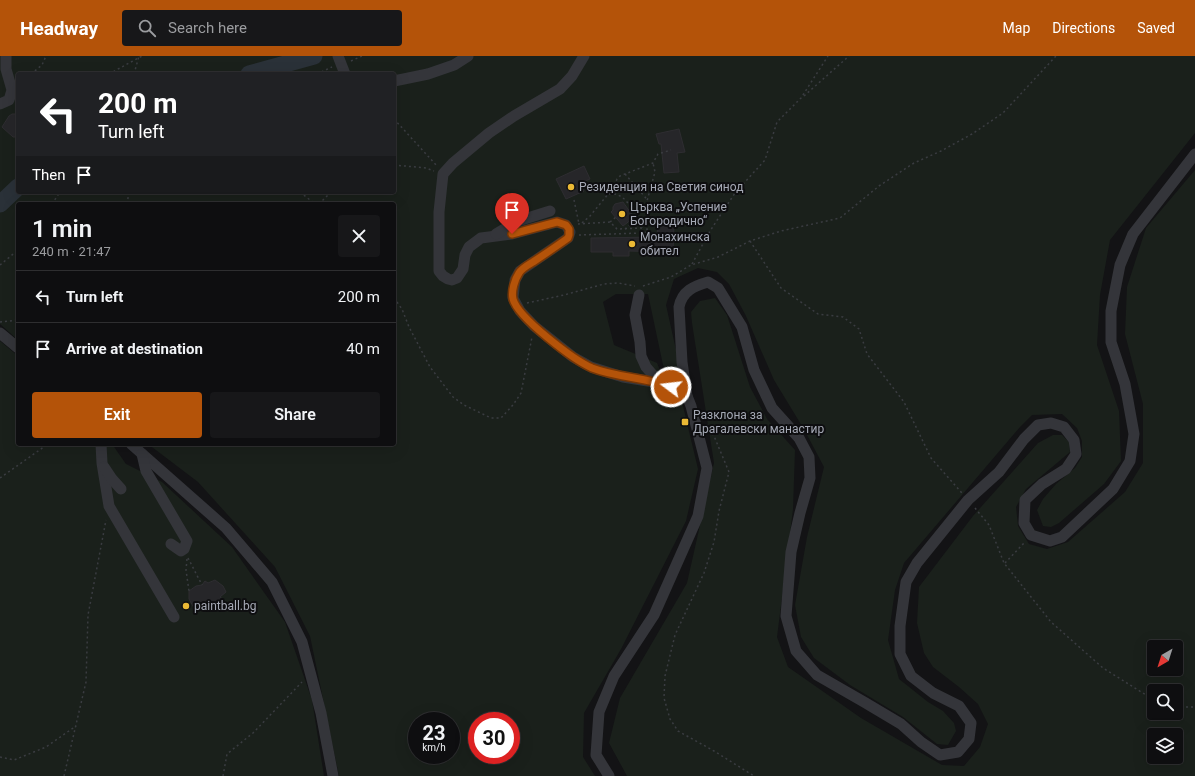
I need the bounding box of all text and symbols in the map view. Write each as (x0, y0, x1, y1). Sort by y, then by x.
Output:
search box (122, 10, 402, 46)
text: Headway (20, 17, 98, 40)
icon: search (136, 17, 158, 39)
text: Search here (168, 19, 247, 37)
text: Map (1003, 20, 1030, 36)
text: Directions (1052, 20, 1115, 36)
text: Saved (1137, 20, 1175, 36)
text: 200 m (98, 87, 177, 120)
icon: left (32, 88, 84, 140)
text: Turn left (98, 121, 164, 142)
icon: arrive (73, 164, 95, 186)
text: Then (32, 166, 65, 184)
place label: Резиденция на Светия синод (579, 180, 743, 194)
marker: Резиденция на Светия синод (566, 182, 576, 192)
pin (495, 193, 529, 234)
icon: arrive (501, 199, 523, 221)
place label: Църква „Успение Богородично“ (630, 200, 727, 228)
marker: Църква „Успение Богородично“ (617, 209, 627, 219)
text: 1 min (32, 215, 92, 243)
button: close (338, 215, 380, 257)
place label: Монахинска обител (640, 230, 710, 258)
marker: Монахинска обител (627, 239, 637, 249)
text: 240 m · 21:47 (32, 244, 111, 259)
icon: left (32, 286, 54, 308)
text: Turn left (66, 288, 123, 306)
text: 200 m (338, 288, 380, 306)
icon: arrive (32, 338, 54, 360)
text: Arrive at destination (66, 340, 203, 358)
text: 40 m (346, 340, 380, 358)
position arrow (650, 366, 692, 408)
button: Exit (32, 392, 202, 438)
button: Share (210, 392, 380, 438)
place label: Разклона за Драгалевски манастир (693, 408, 825, 436)
marker: Разклона за Драгалевски манастир (680, 417, 690, 427)
place label: paintball.bg (194, 599, 256, 613)
marker: paintball.bg (181, 601, 191, 611)
north arrow (1147, 640, 1183, 676)
map controls (1147, 640, 1183, 764)
button: search (1147, 684, 1183, 720)
speed limit sign: 30 (468, 712, 520, 764)
text: 23 (423, 721, 445, 745)
button: layers (1147, 728, 1183, 764)
text: km/h (422, 742, 446, 753)

